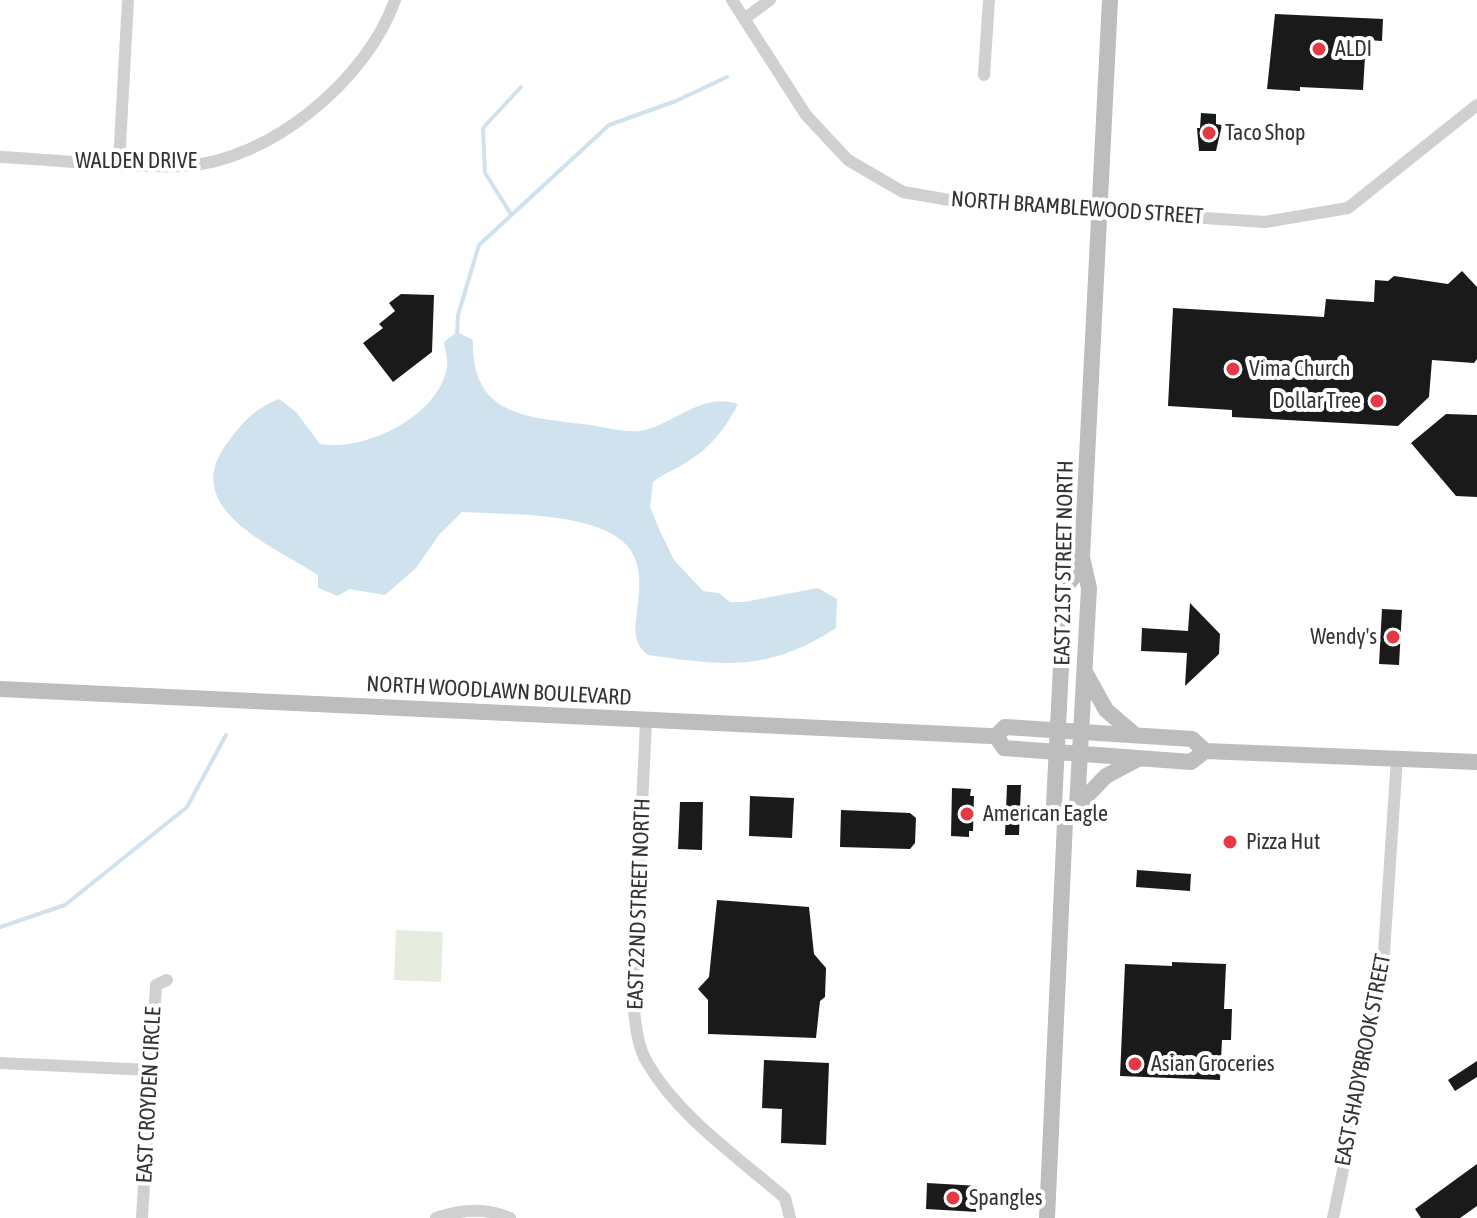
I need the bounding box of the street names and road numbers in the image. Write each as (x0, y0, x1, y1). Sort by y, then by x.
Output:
street label: WALDEN DRIVE (75, 148, 197, 174)
street label: NORTH BRAMBLEWOOD STREET (950, 186, 1204, 230)
street label: EAST 21ST STREET NORTH (1049, 460, 1079, 666)
street label: NORTH WOODLAWN BOULEVARD (366, 671, 632, 711)
street label: EAST 22ND STREET NORTH (622, 798, 656, 1010)
street label: EAST SHADYBROOK STREET (1330, 952, 1396, 1168)
street label: EAST CROYDEN CIRCLE (131, 1006, 167, 1184)

